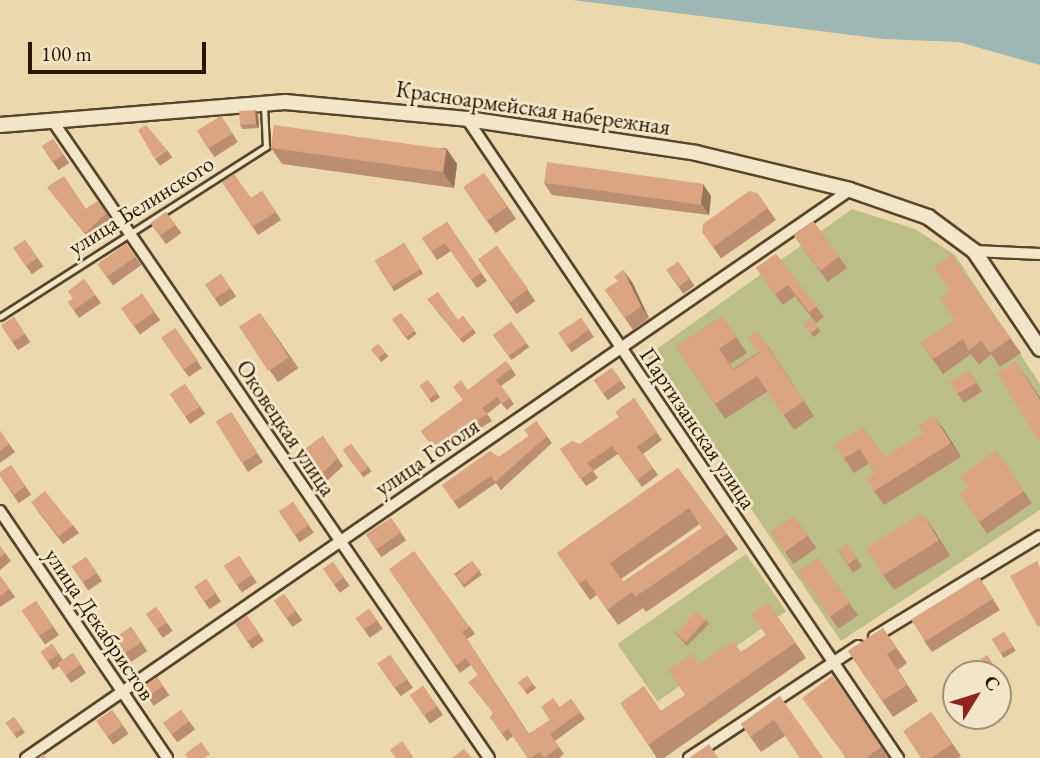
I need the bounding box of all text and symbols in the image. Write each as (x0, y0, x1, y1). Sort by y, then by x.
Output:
scale bar (32, 28, 210, 72)
text: 100 m (41, 40, 92, 67)
street label: Красноармейская набережная (394, 75, 672, 141)
street label: улица Белинского (63, 149, 219, 261)
street label: Партизанская улица (634, 342, 762, 514)
street label: Оковецкая улица (230, 355, 342, 501)
street label: улица Гоголя (370, 412, 484, 502)
street label: улица Декабристов (39, 543, 161, 705)
north arrow (942, 660, 1012, 730)
text: С (978, 670, 1006, 696)

